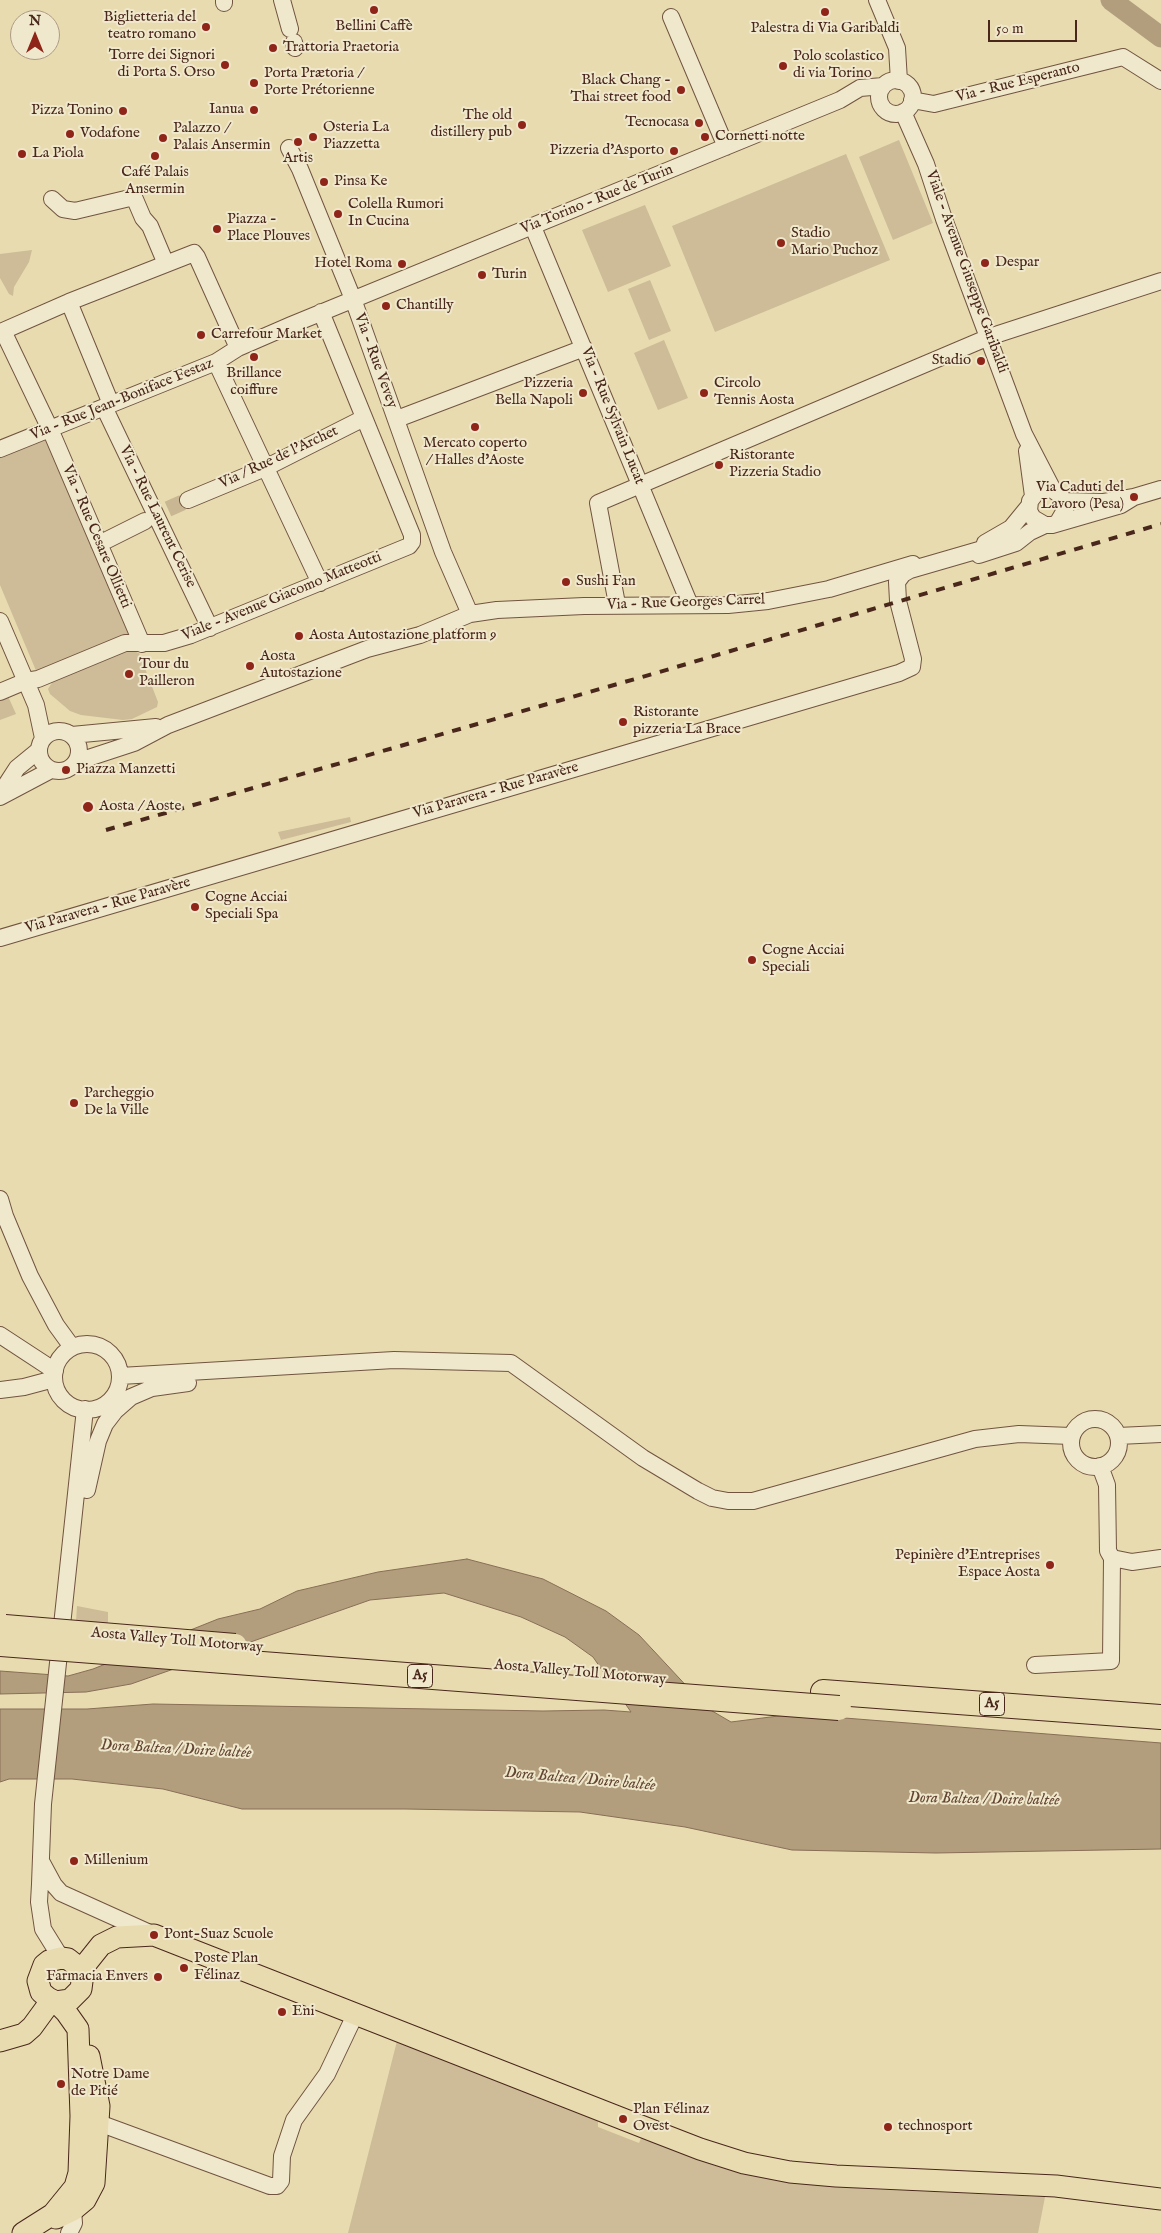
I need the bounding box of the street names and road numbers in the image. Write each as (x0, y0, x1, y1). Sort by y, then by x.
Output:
street label: Via - Rue Esperanto (954, 59, 1082, 107)
street label: Via Torino - Rue de Turin (518, 161, 676, 239)
street label: Viale - Avenue Giuseppe Garibaldi (921, 168, 1011, 376)
street label: Via - Rue Vevey (349, 311, 401, 411)
street label: Via - Rue Sylvain Lucat (576, 345, 648, 487)
street label: Via - Rue Jean-Boniface Festaz (28, 355, 216, 445)
street label: Via / Rue de l'Archet (217, 423, 341, 493)
street label: Via - Rue Laurent Cerise (115, 443, 199, 591)
street label: Via - Rue Cesare Ollietti (58, 463, 134, 611)
street label: Viale - Avenue Giacomo Matteotti (179, 549, 385, 645)
street label: Via - Rue Georges Carrel (607, 591, 765, 615)
street label: Via Paravera - Rue Paravère (411, 759, 581, 823)
street label: Via Paravera - Rue Paravère (23, 874, 193, 938)
street label: Aosta Valley Toll Motorway (90, 1625, 264, 1657)
street label: Aosta Valley Toll Motorway (493, 1657, 667, 1689)
road number: A5 (408, 1664, 432, 1688)
road number: A5 (980, 1692, 1004, 1716)

